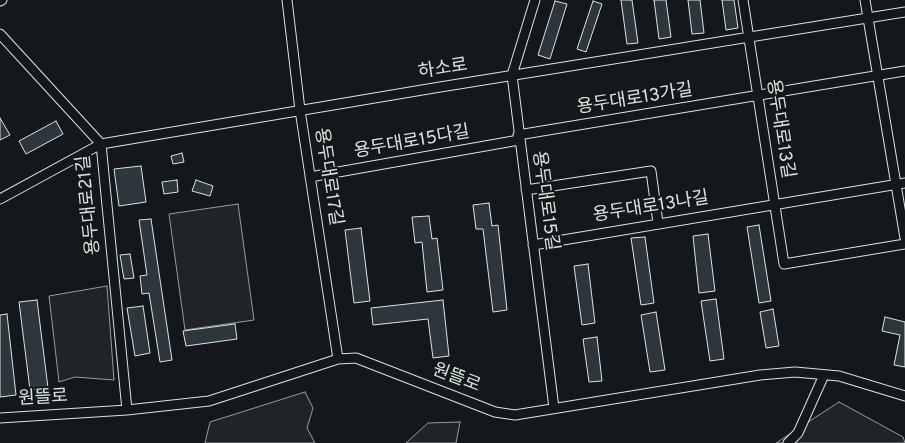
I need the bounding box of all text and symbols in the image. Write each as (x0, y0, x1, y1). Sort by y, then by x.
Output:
street label: 하소로 (417, 55, 469, 85)
street label: 용두대로13길 (760, 78, 798, 180)
street label: 용두대로13가길 (576, 80, 694, 120)
street label: 용두대로15다길 (352, 122, 472, 164)
street label: 용두대로17길 (309, 126, 345, 228)
street label: 용두대로15길 (526, 150, 562, 252)
street label: 용두대로21길 (74, 154, 106, 256)
street label: 용두대로13나길 (592, 188, 710, 228)
street label: 원뜰로 (429, 360, 483, 398)
street label: 원뜰로 (18, 387, 68, 411)

